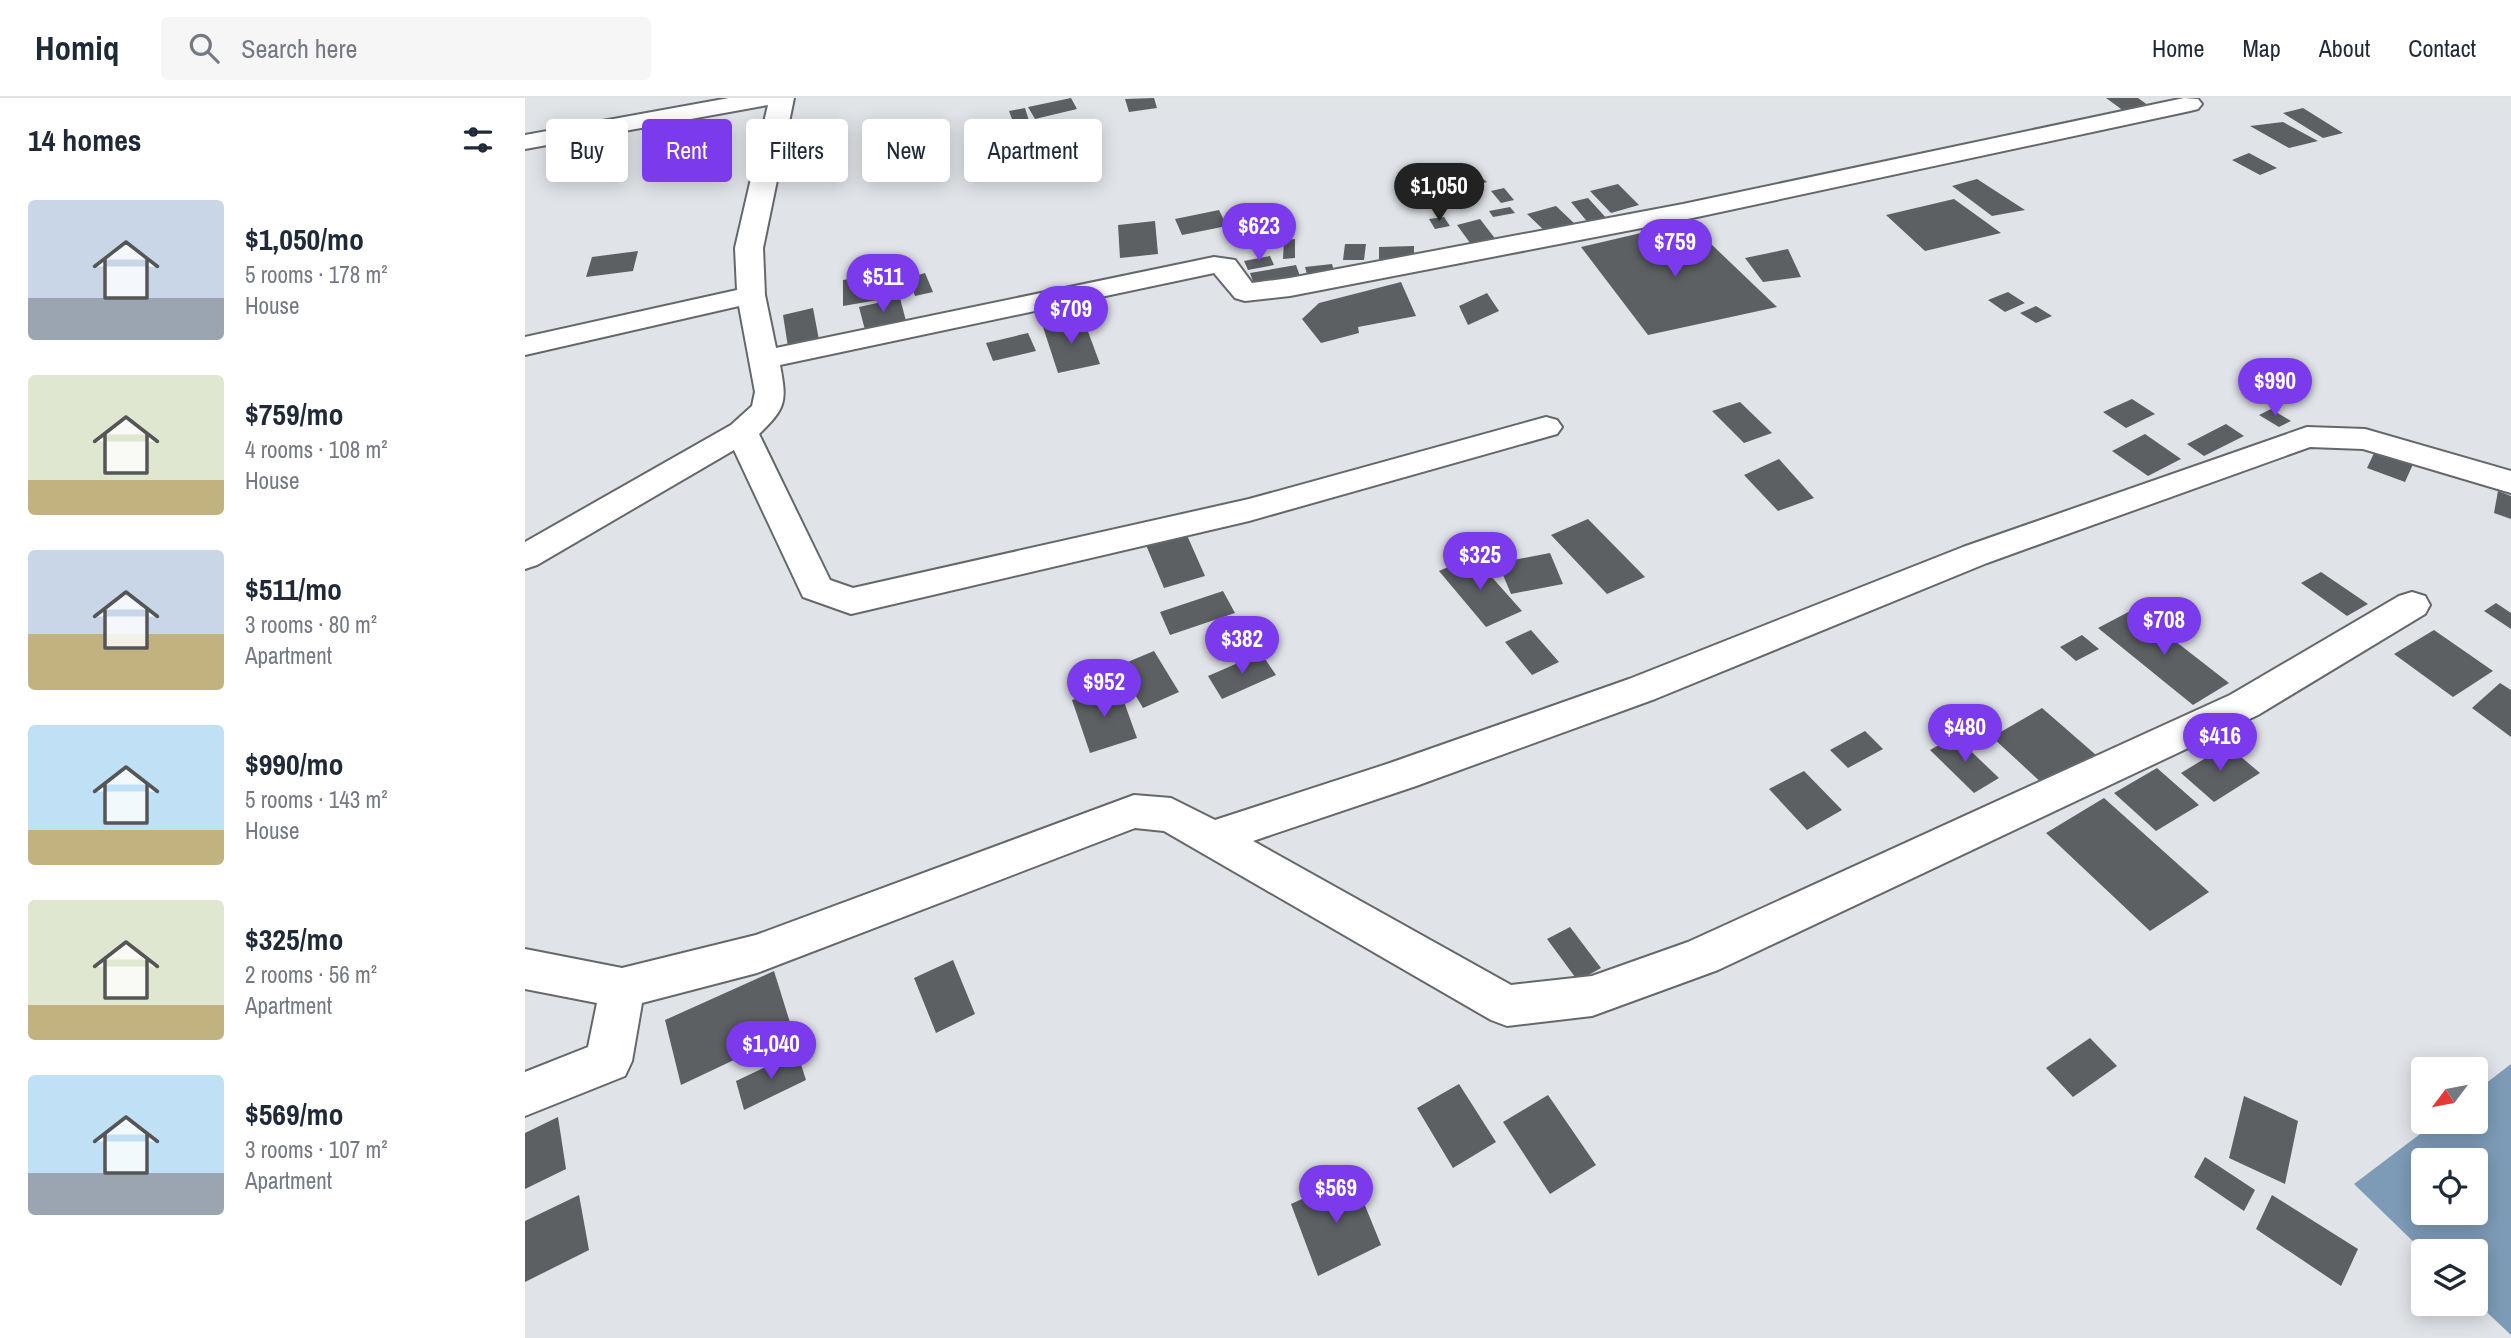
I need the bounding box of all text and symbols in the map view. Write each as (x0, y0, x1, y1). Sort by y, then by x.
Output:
search box (161, 17, 651, 80)
text: Homiq (35, 26, 119, 70)
icon: search (185, 29, 223, 67)
text: Search here (241, 31, 357, 66)
text: Home (2152, 32, 2204, 64)
text: Map (2242, 32, 2281, 64)
text: About (2319, 32, 2370, 64)
text: Contact (2408, 32, 2476, 64)
chip: Buy (546, 119, 628, 182)
chip: Rent (642, 119, 732, 182)
chip: Filters (746, 119, 848, 182)
chip: New (862, 119, 950, 182)
chip: Apartment (964, 119, 1102, 182)
text: 14 homes (28, 120, 142, 160)
icon: filters (459, 121, 497, 159)
pin: $1,050 (1382, 164, 1496, 223)
text: $1,050 (1410, 170, 1468, 201)
pin: $623 (1218, 204, 1300, 263)
text: $623 (1238, 210, 1280, 241)
text: $1,050/mo (245, 219, 364, 259)
pin: $759 (1634, 220, 1716, 279)
text: $759 (1654, 226, 1696, 257)
icon: home (84, 228, 168, 312)
pin: $511 (842, 254, 924, 314)
text: 5 rooms · 178 m² (245, 259, 388, 290)
text: $511 (863, 261, 903, 292)
pin: $709 (1030, 286, 1112, 346)
text: House (245, 290, 300, 321)
text: $709 (1050, 293, 1092, 324)
pin: $990 (2234, 358, 2316, 418)
text: $990 (2254, 365, 2296, 396)
text: $759/mo (245, 394, 343, 434)
icon: home (84, 403, 168, 487)
text: 4 rooms · 108 m² (245, 434, 388, 465)
text: House (245, 465, 300, 496)
pin: $325 (1439, 532, 1521, 592)
text: $325 (1459, 539, 1501, 570)
text: $511/mo (245, 569, 342, 609)
icon: home (84, 578, 168, 662)
pin: $708 (2123, 598, 2205, 657)
text: $708 (2143, 604, 2185, 635)
text: 3 rooms · 80 m² (245, 609, 377, 640)
pin: $382 (1201, 616, 1283, 676)
text: $382 (1221, 623, 1263, 654)
text: Apartment (245, 640, 332, 671)
pin: $952 (1063, 660, 1145, 719)
text: $952 (1083, 666, 1125, 697)
pin: $480 (1924, 704, 2006, 764)
text: $480 (1944, 711, 1986, 742)
pin: $416 (2179, 714, 2261, 773)
text: $416 (2199, 720, 2241, 751)
text: $990/mo (245, 744, 343, 784)
icon: home (84, 753, 168, 837)
text: 5 rooms · 143 m² (245, 784, 388, 815)
text: House (245, 815, 300, 846)
text: $325/mo (245, 919, 343, 959)
icon: home (84, 928, 168, 1012)
text: 2 rooms · 56 m² (245, 959, 377, 990)
text: Apartment (245, 990, 332, 1021)
pin: $1,040 (714, 1021, 828, 1081)
text: $1,040 (742, 1028, 800, 1059)
north arrow (2411, 1057, 2489, 1134)
map controls (2411, 1057, 2488, 1316)
text: $569/mo (245, 1094, 343, 1134)
icon: home (84, 1103, 168, 1187)
text: 3 rooms · 107 m² (245, 1134, 388, 1165)
button: locate (2411, 1148, 2488, 1225)
text: Apartment (245, 1165, 332, 1196)
pin: $569 (1295, 1166, 1377, 1225)
text: $569 (1315, 1172, 1357, 1203)
button: layers (2411, 1239, 2488, 1316)

